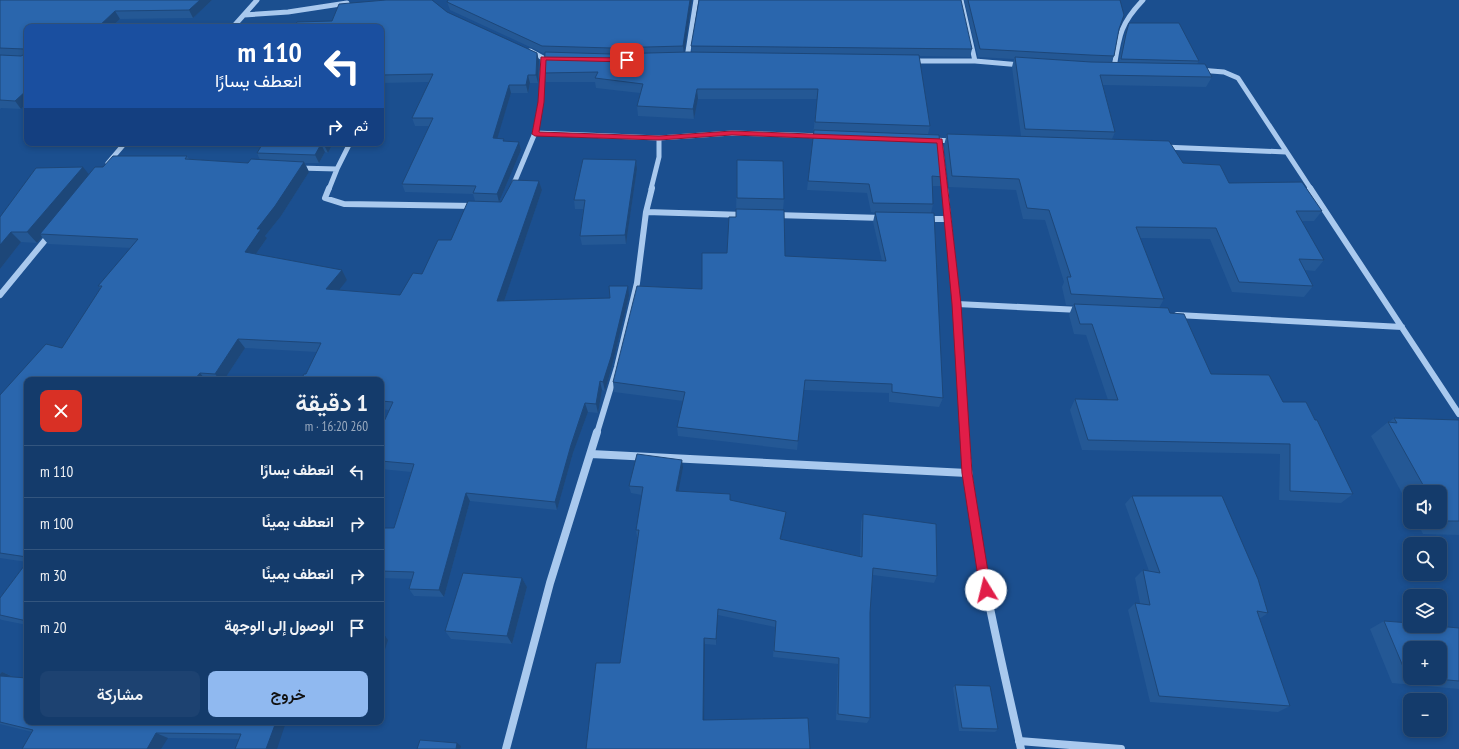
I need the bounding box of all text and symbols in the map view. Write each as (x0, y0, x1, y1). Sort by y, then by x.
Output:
text: 110 m (238, 33, 302, 70)
icon: left (316, 40, 368, 92)
pin (610, 43, 644, 77)
icon: arrive (616, 49, 638, 71)
text: انعطف يسارًا (215, 69, 302, 92)
icon: right (324, 116, 346, 138)
text: ثم (354, 116, 368, 135)
text: 1 دقيقة (295, 387, 368, 418)
button: close (40, 390, 82, 432)
text: 260 m · 16:20 (305, 418, 368, 435)
text: انعطف يسارًا (260, 460, 334, 479)
icon: left (346, 461, 368, 483)
text: 110 m (40, 462, 73, 481)
map controls (1403, 485, 1447, 737)
button: sound (1403, 485, 1447, 529)
text: انعطف يمينًا (262, 512, 334, 531)
icon: right (346, 513, 368, 535)
text: 100 m (40, 514, 73, 533)
button: search (1403, 537, 1447, 581)
text: انعطف يمينًا (262, 564, 334, 583)
icon: right (346, 565, 368, 587)
text: 30 m (40, 566, 66, 585)
position arrow (965, 569, 1007, 611)
button: layers (1403, 589, 1447, 633)
text: الوصول إلى الوجهة (224, 616, 334, 635)
icon: arrive (346, 617, 368, 639)
text: 20 m (40, 618, 66, 637)
button: + (1403, 641, 1447, 685)
button: مشاركة (40, 671, 200, 717)
button: خروج (208, 671, 368, 717)
button: − (1403, 693, 1447, 737)

